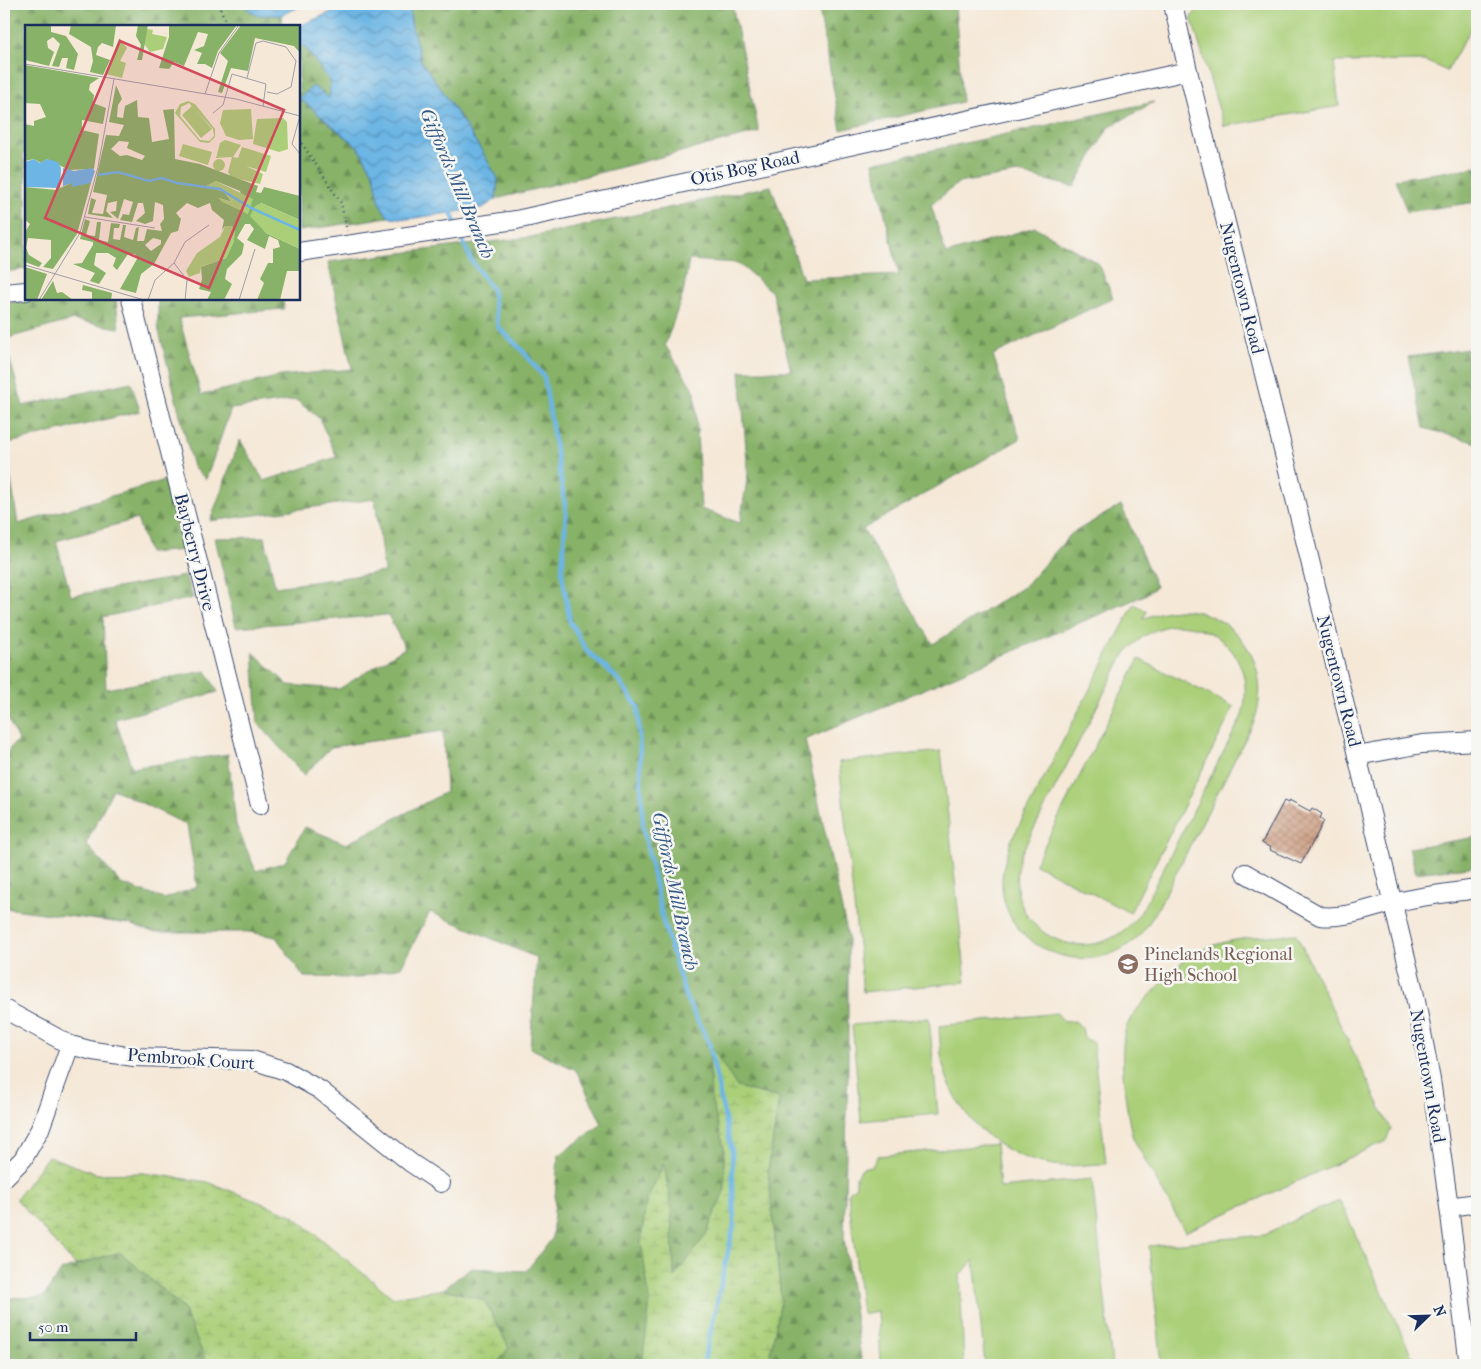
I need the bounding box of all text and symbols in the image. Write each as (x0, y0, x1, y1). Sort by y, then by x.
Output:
inset map (25, 25, 300, 300)
water label: Giffords Mill Branch (415, 105, 499, 262)
street label: Otis Bog Road (689, 147, 802, 190)
street label: Nugentown Road (1215, 220, 1268, 357)
street label: Bayberry Drive (170, 491, 219, 613)
street label: Nugentown Road (1312, 613, 1365, 750)
water label: Giffords Mill Branch (648, 810, 703, 973)
place label: Pinelands Regional High School (1144, 944, 1293, 986)
school or university icon: Pinelands Regional High School (1116, 952, 1140, 976)
street label: Nugentown Road (1405, 1008, 1450, 1145)
street label: Pembrook Court (126, 1045, 256, 1074)
north arrow (1404, 1292, 1454, 1342)
text: N (1430, 1303, 1450, 1320)
scale bar (30, 1309, 136, 1341)
text: 50 m (38, 1318, 69, 1336)

